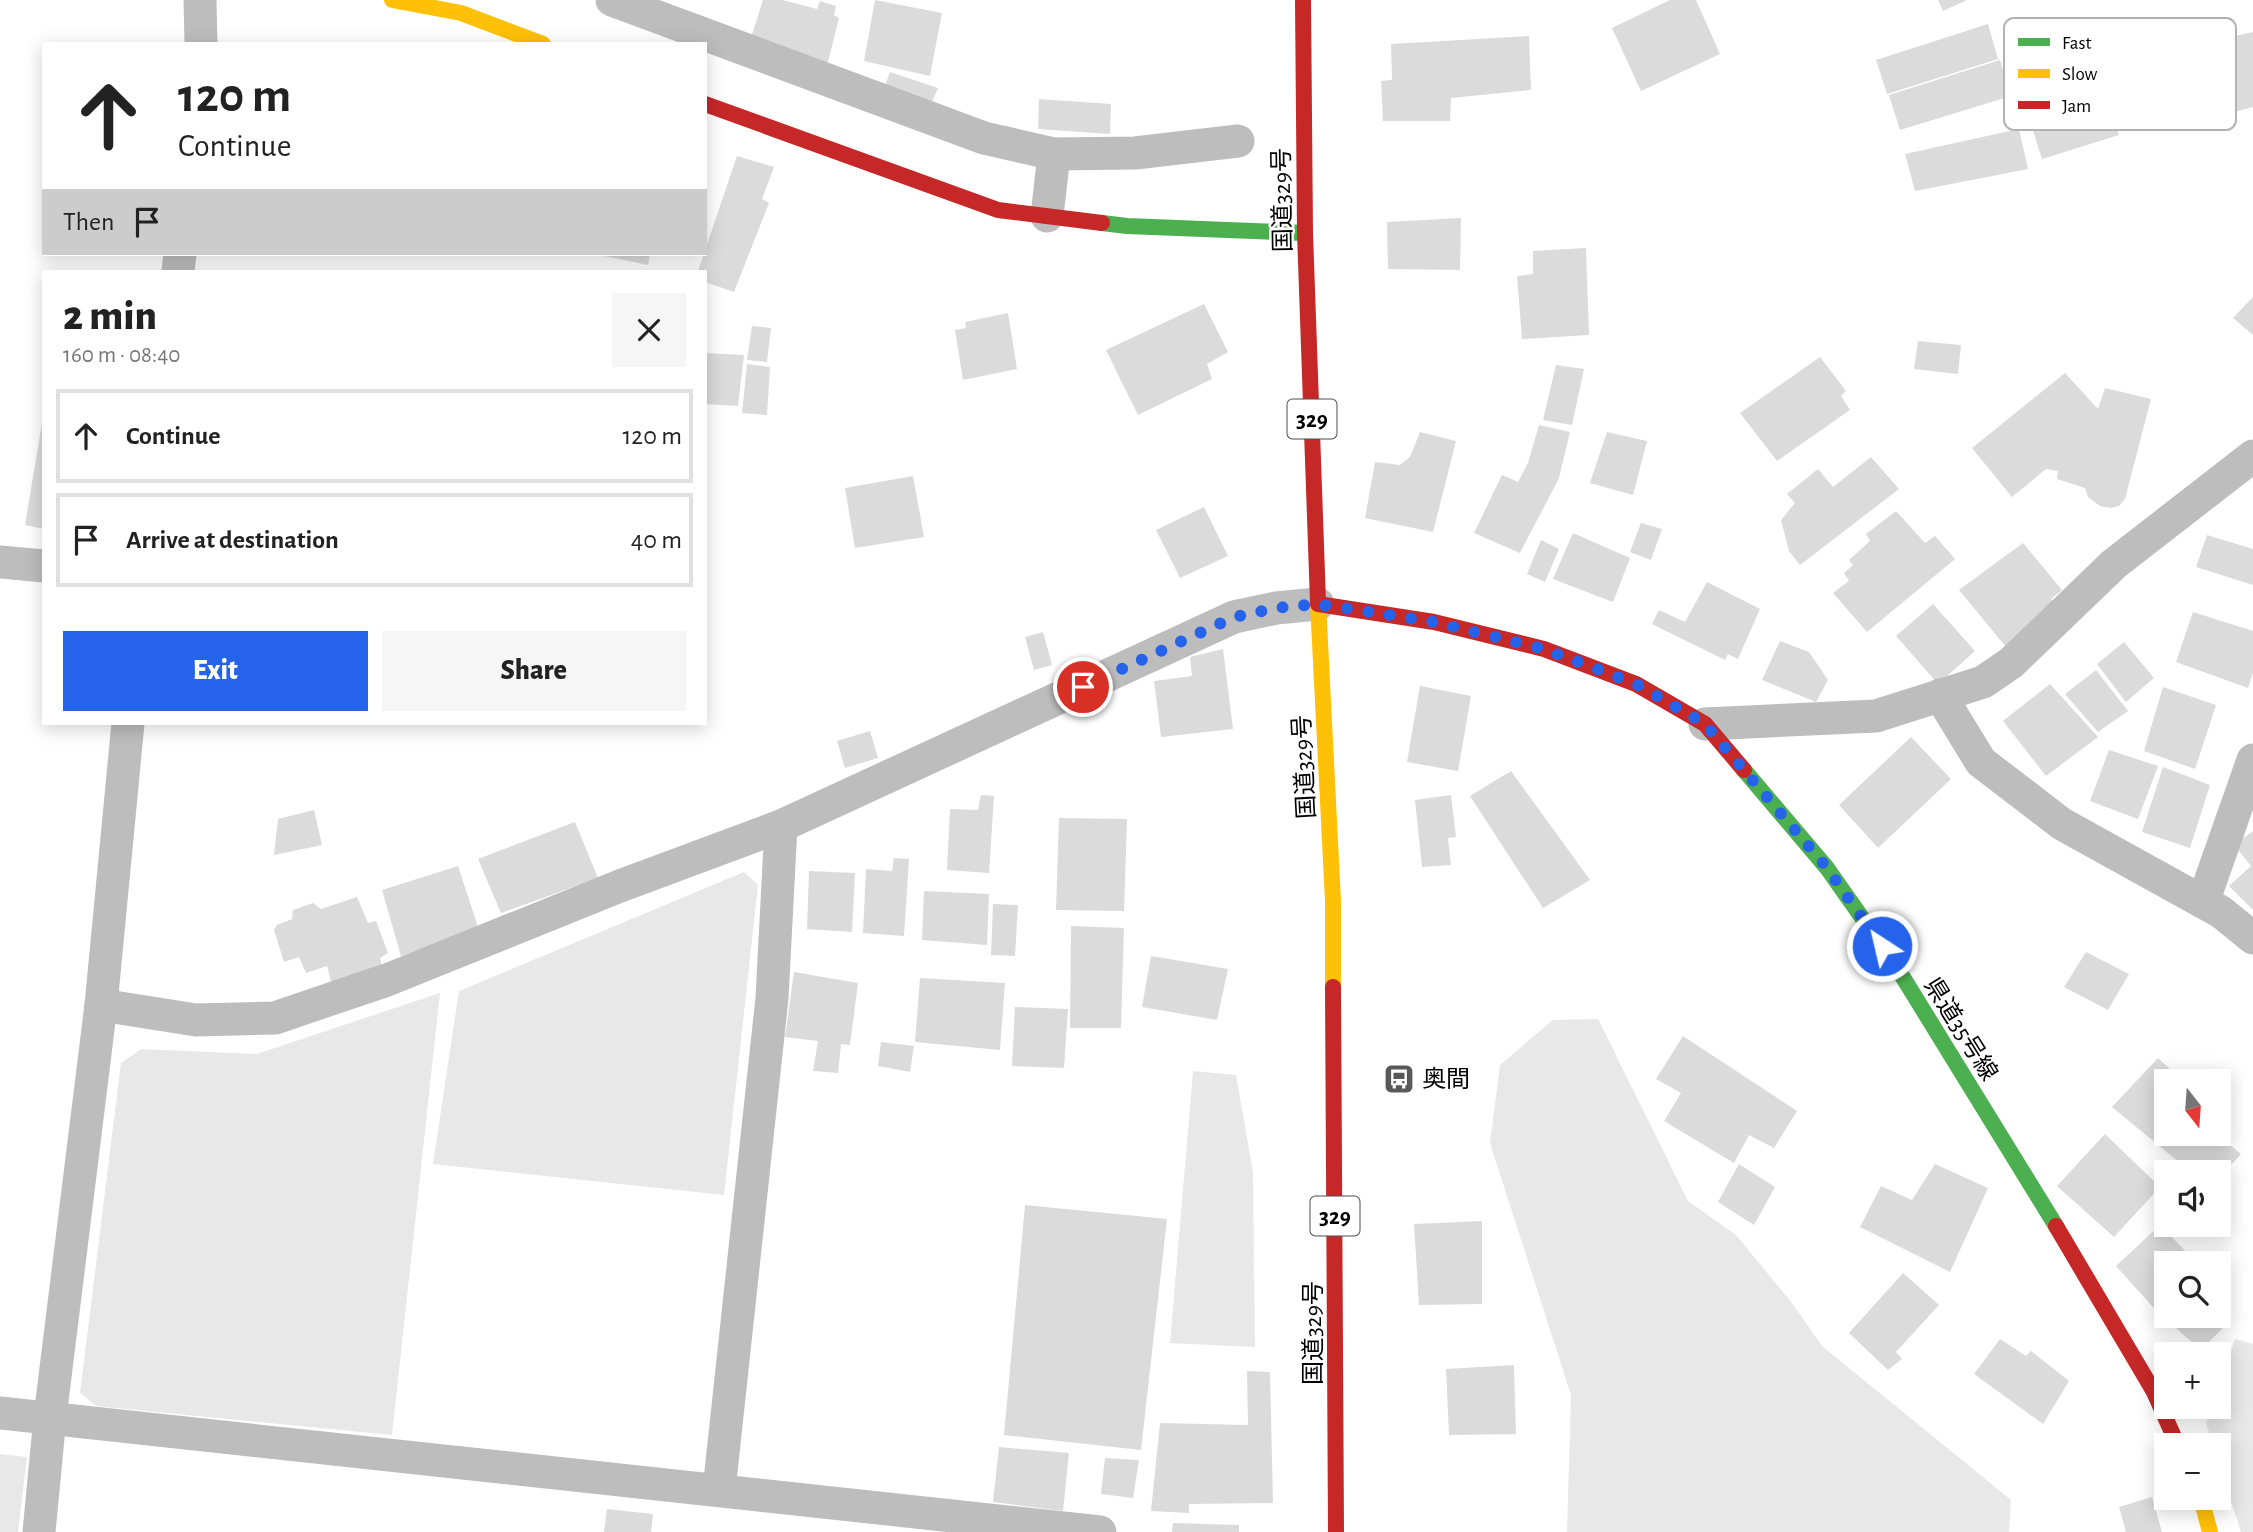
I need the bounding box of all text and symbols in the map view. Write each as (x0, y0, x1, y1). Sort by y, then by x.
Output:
legend (2004, 18, 2236, 130)
text: Fast (2062, 34, 2092, 53)
text: Slow (2062, 65, 2098, 84)
icon: ahead (63, 70, 154, 161)
text: 120 m (178, 72, 291, 121)
text: Jam (2062, 97, 2091, 116)
text: Continue (178, 130, 291, 162)
street label: 国道329号 (1268, 148, 1296, 252)
icon: arrive (128, 203, 166, 241)
text: Then (63, 209, 114, 235)
button: close (612, 293, 686, 367)
text: 2 min (63, 295, 157, 337)
text: 160 m · 08:40 (63, 344, 180, 367)
road number: 329 (1288, 400, 1336, 438)
icon: ahead (67, 417, 105, 455)
text: Continue (126, 423, 221, 449)
text: 120 m (622, 423, 682, 449)
icon: arrive (67, 521, 105, 559)
text: Arrive at destination (126, 527, 339, 553)
text: 40 m (631, 527, 682, 553)
button: Exit (63, 631, 368, 711)
button: Share (382, 631, 686, 711)
pin (1053, 657, 1113, 717)
icon: arrive (1064, 668, 1102, 706)
street label: 国道329号 (1288, 714, 1320, 820)
position arrow (1845, 909, 1919, 983)
street label: 県道35号線 (1919, 973, 2003, 1085)
bus stop icon: 奥間 (1382, 1062, 1416, 1096)
place label: 奥間 (1422, 1066, 1470, 1092)
north arrow (2154, 1069, 2231, 1146)
map controls (2154, 1069, 2231, 1510)
button: sound (2154, 1160, 2231, 1237)
road number: 329 (1310, 1196, 1360, 1236)
button: search (2154, 1251, 2231, 1328)
street label: 国道329号 (1300, 1281, 1326, 1385)
button: + (2154, 1342, 2231, 1419)
button: − (2154, 1433, 2231, 1510)

